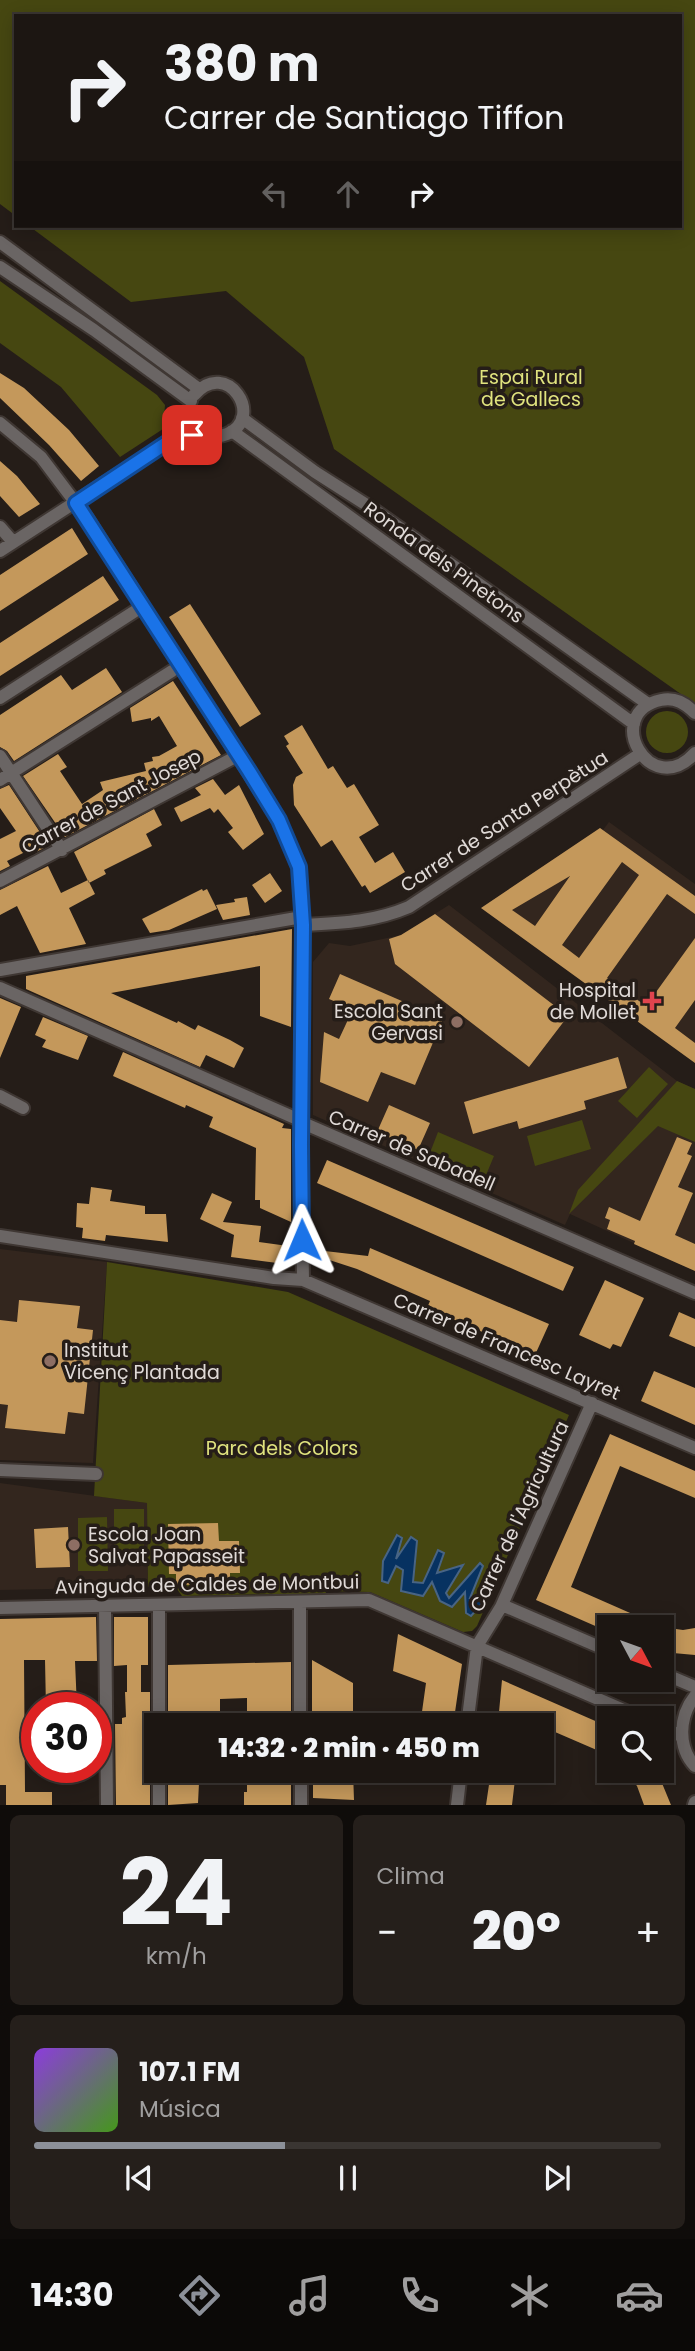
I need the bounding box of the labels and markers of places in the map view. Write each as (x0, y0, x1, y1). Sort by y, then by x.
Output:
pin (162, 405, 222, 465)
place label: Hospital de Mollet (550, 977, 636, 1026)
marker: Hospital de Mollet (642, 991, 662, 1011)
place label: Escola Sant Gervasi (334, 998, 443, 1047)
marker: Escola Sant Gervasi (449, 1014, 465, 1030)
place label: Institut Vicenç Plantada (64, 1337, 220, 1386)
marker: Institut Vicenç Plantada (42, 1353, 58, 1369)
place label: Escola Joan Salvat Papasseit (88, 1521, 245, 1570)
marker: Escola Joan Salvat Papasseit (66, 1537, 82, 1553)

